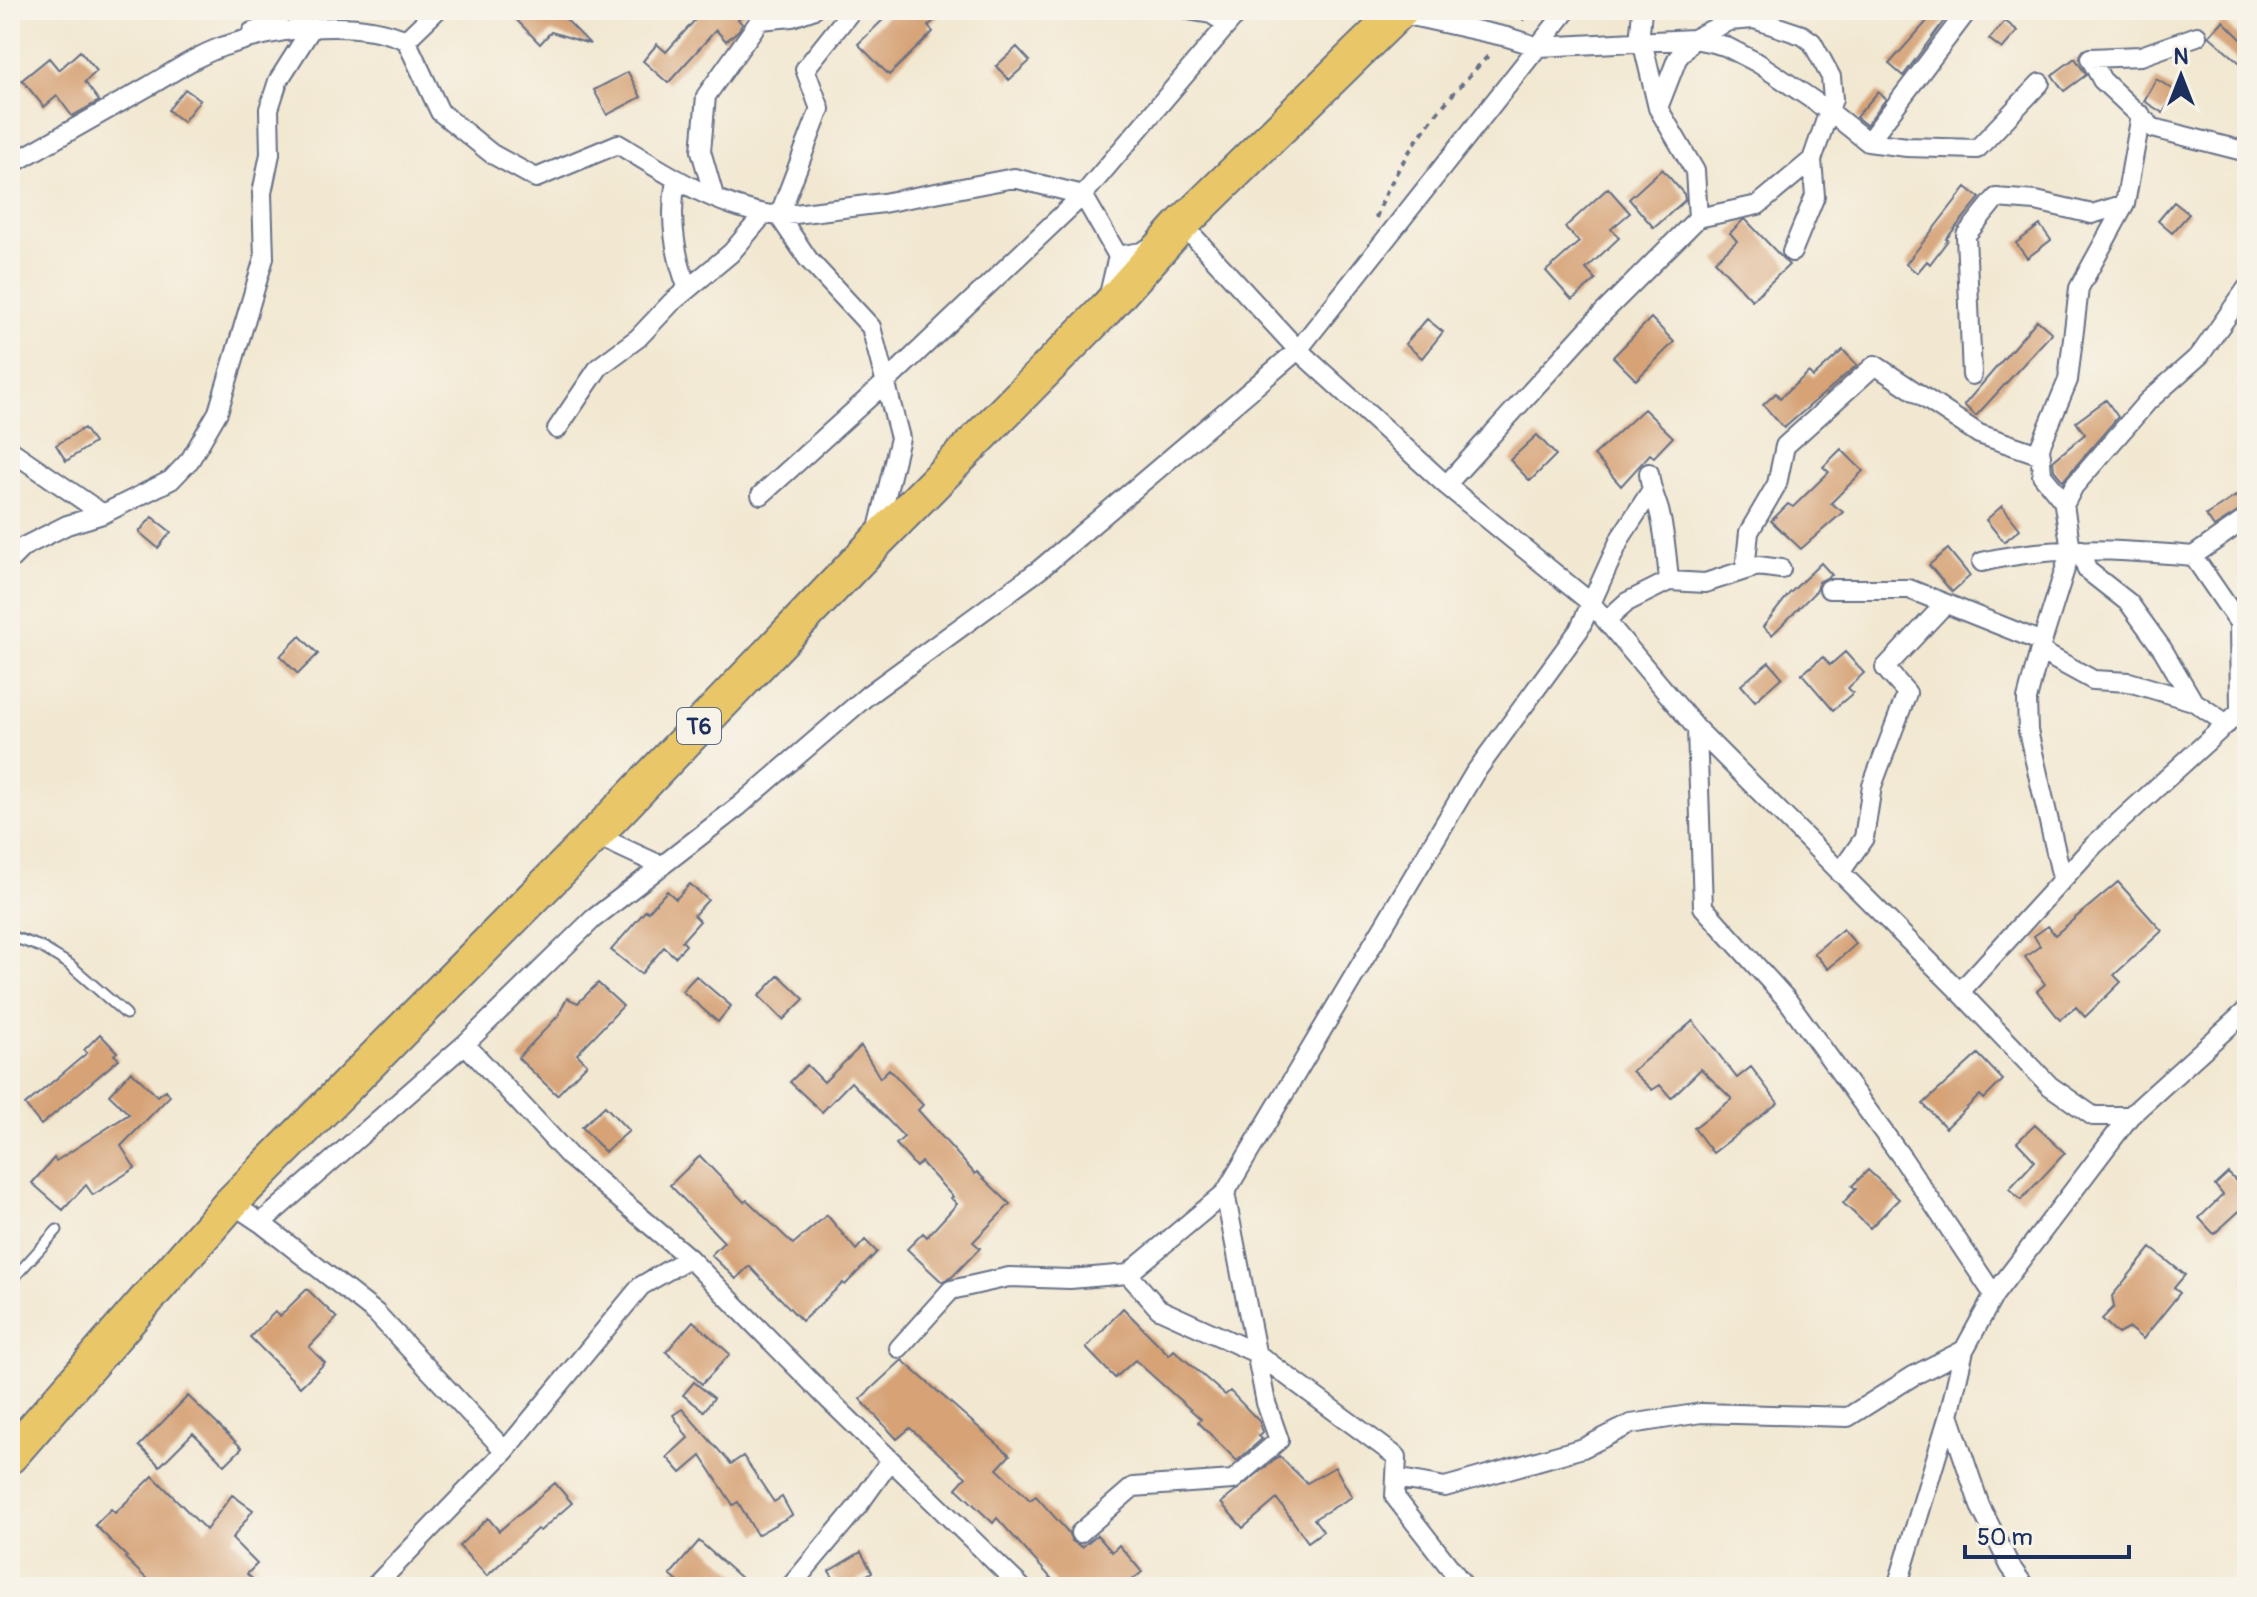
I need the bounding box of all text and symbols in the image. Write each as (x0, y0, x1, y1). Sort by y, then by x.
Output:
north arrow (2141, 36, 2221, 116)
text: N (2174, 43, 2189, 71)
road number: T6 (677, 708, 721, 744)
scale bar (1965, 1509, 2129, 1559)
text: 50 m (1977, 1523, 2033, 1552)

